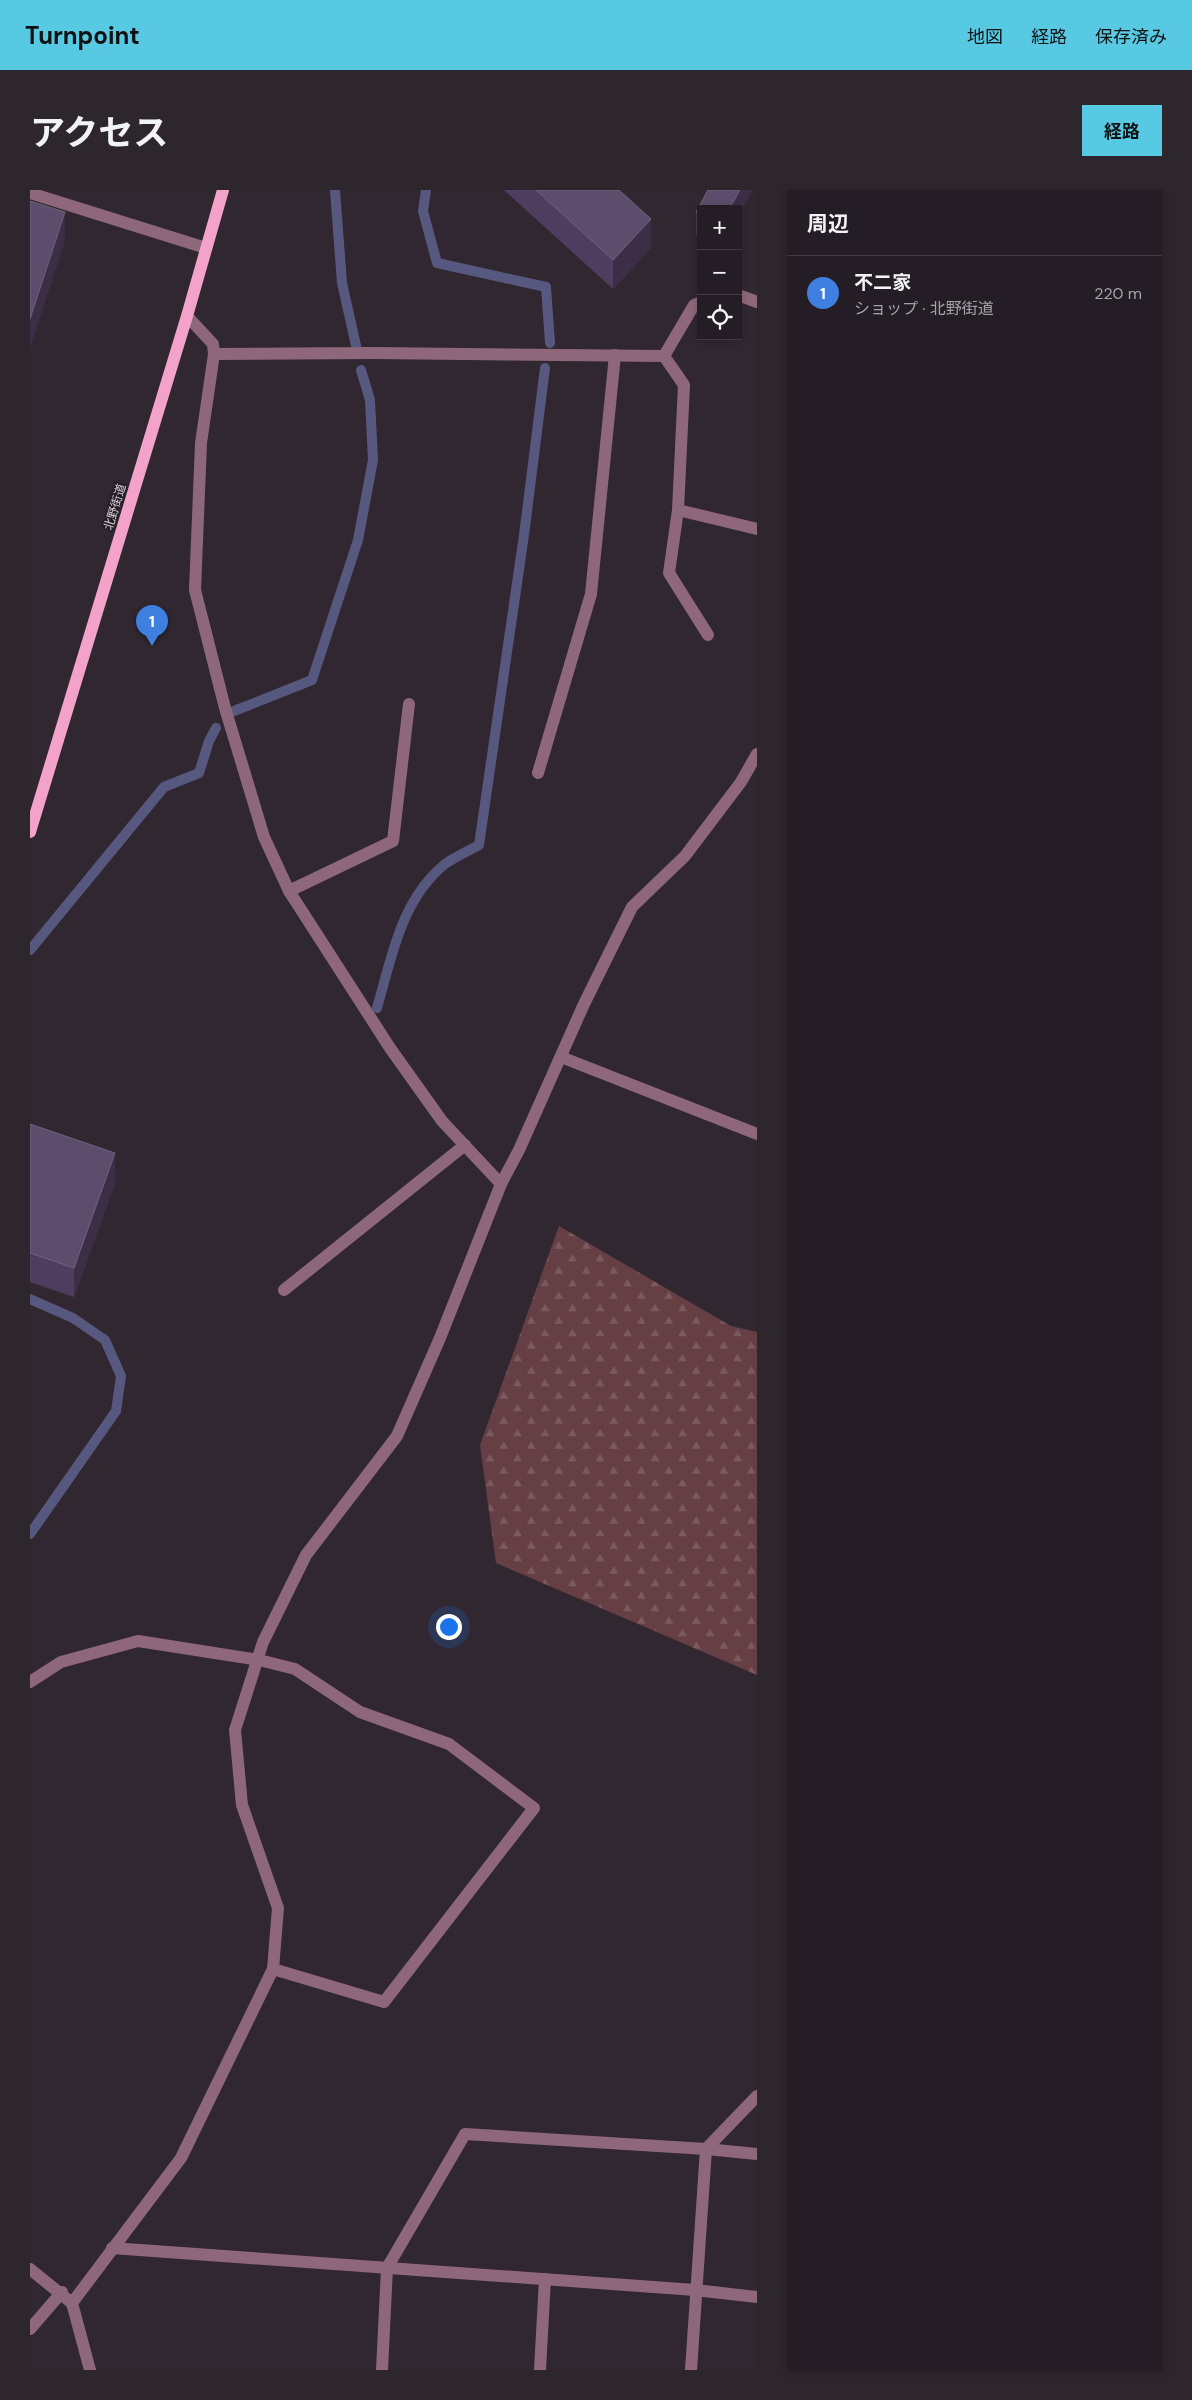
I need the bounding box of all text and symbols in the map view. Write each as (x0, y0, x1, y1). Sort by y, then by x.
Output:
text: Turnpoint (25, 20, 140, 51)
text: 地図 (967, 25, 1003, 49)
text: 経路 (1031, 25, 1067, 49)
text: 保存済み (1095, 25, 1167, 49)
button: 経路 (1082, 105, 1162, 156)
text: アクセス (30, 110, 168, 156)
map controls (697, 205, 742, 340)
button: + (697, 205, 742, 250)
text: 周辺 (807, 210, 849, 238)
button: − (697, 250, 742, 295)
text: 不二家 (854, 270, 911, 295)
text: 1 (820, 283, 826, 304)
text: 220 m (1094, 283, 1142, 304)
button: locate (697, 295, 742, 340)
text: ショップ · 北野街道 (854, 298, 994, 319)
street label: 北野街道 (100, 482, 130, 532)
pin: 1 (136, 605, 168, 646)
your location (436, 1614, 462, 1640)

